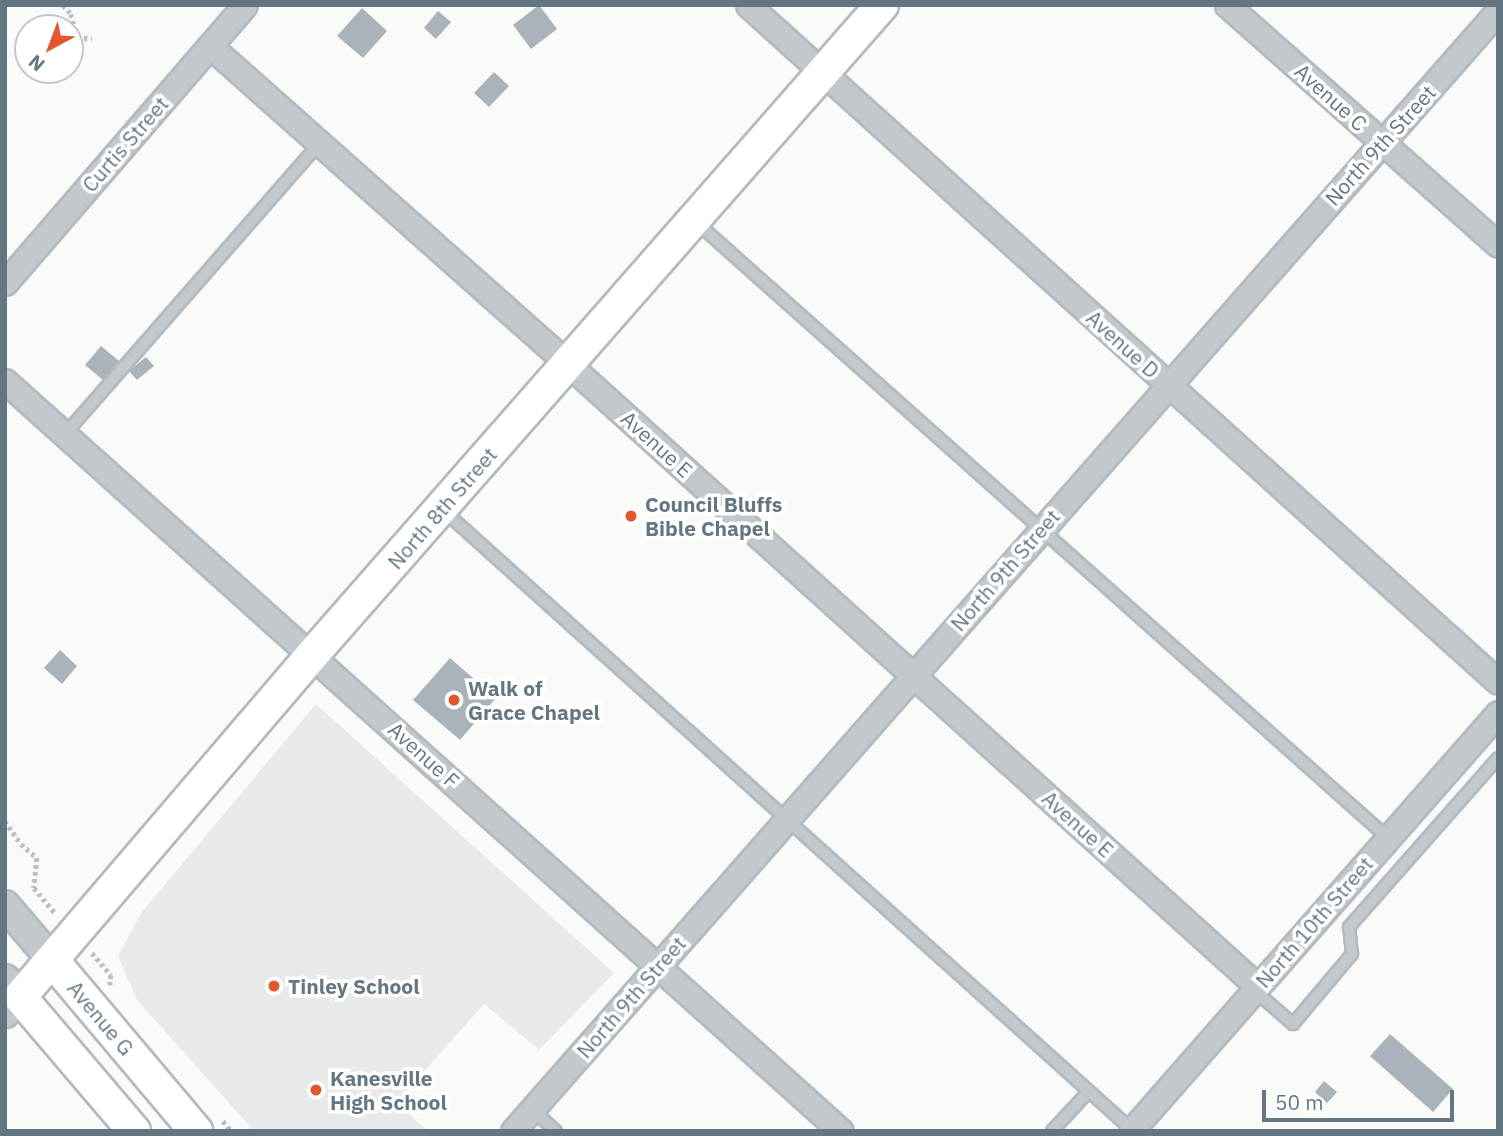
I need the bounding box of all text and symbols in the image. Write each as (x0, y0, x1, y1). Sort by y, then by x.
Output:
north arrow (14, 14, 84, 84)
text: N (23, 50, 50, 77)
street label: Avenue C (1290, 58, 1372, 136)
street label: North 9th Street (1319, 80, 1441, 210)
street label: Curtis Street (77, 91, 173, 197)
street label: Avenue D (1081, 305, 1165, 383)
street label: Avenue E (616, 405, 698, 483)
street label: North 8th Street (382, 442, 502, 574)
place label: Council Bluffs Bible Chapel (645, 491, 782, 541)
street label: North 9th Street (945, 504, 1065, 636)
marker: Council Bluffs Bible Chapel (623, 508, 639, 524)
place label: Walk of Grace Chapel (468, 675, 600, 725)
marker: Walk of Grace Chapel (446, 692, 462, 708)
street label: Avenue F (383, 717, 465, 793)
street label: Avenue E (1037, 785, 1119, 863)
street label: North 10th Street (1250, 851, 1378, 993)
street label: North 9th Street (571, 931, 691, 1063)
place label: Tinley School (288, 973, 420, 999)
street label: Avenue G (63, 976, 139, 1060)
marker: Tinley School (266, 978, 282, 994)
place label: Kanesville High School (330, 1065, 447, 1115)
scale bar (1265, 1076, 1458, 1120)
marker: Kanesville High School (308, 1082, 324, 1098)
text: 50 m (1275, 1088, 1324, 1116)

